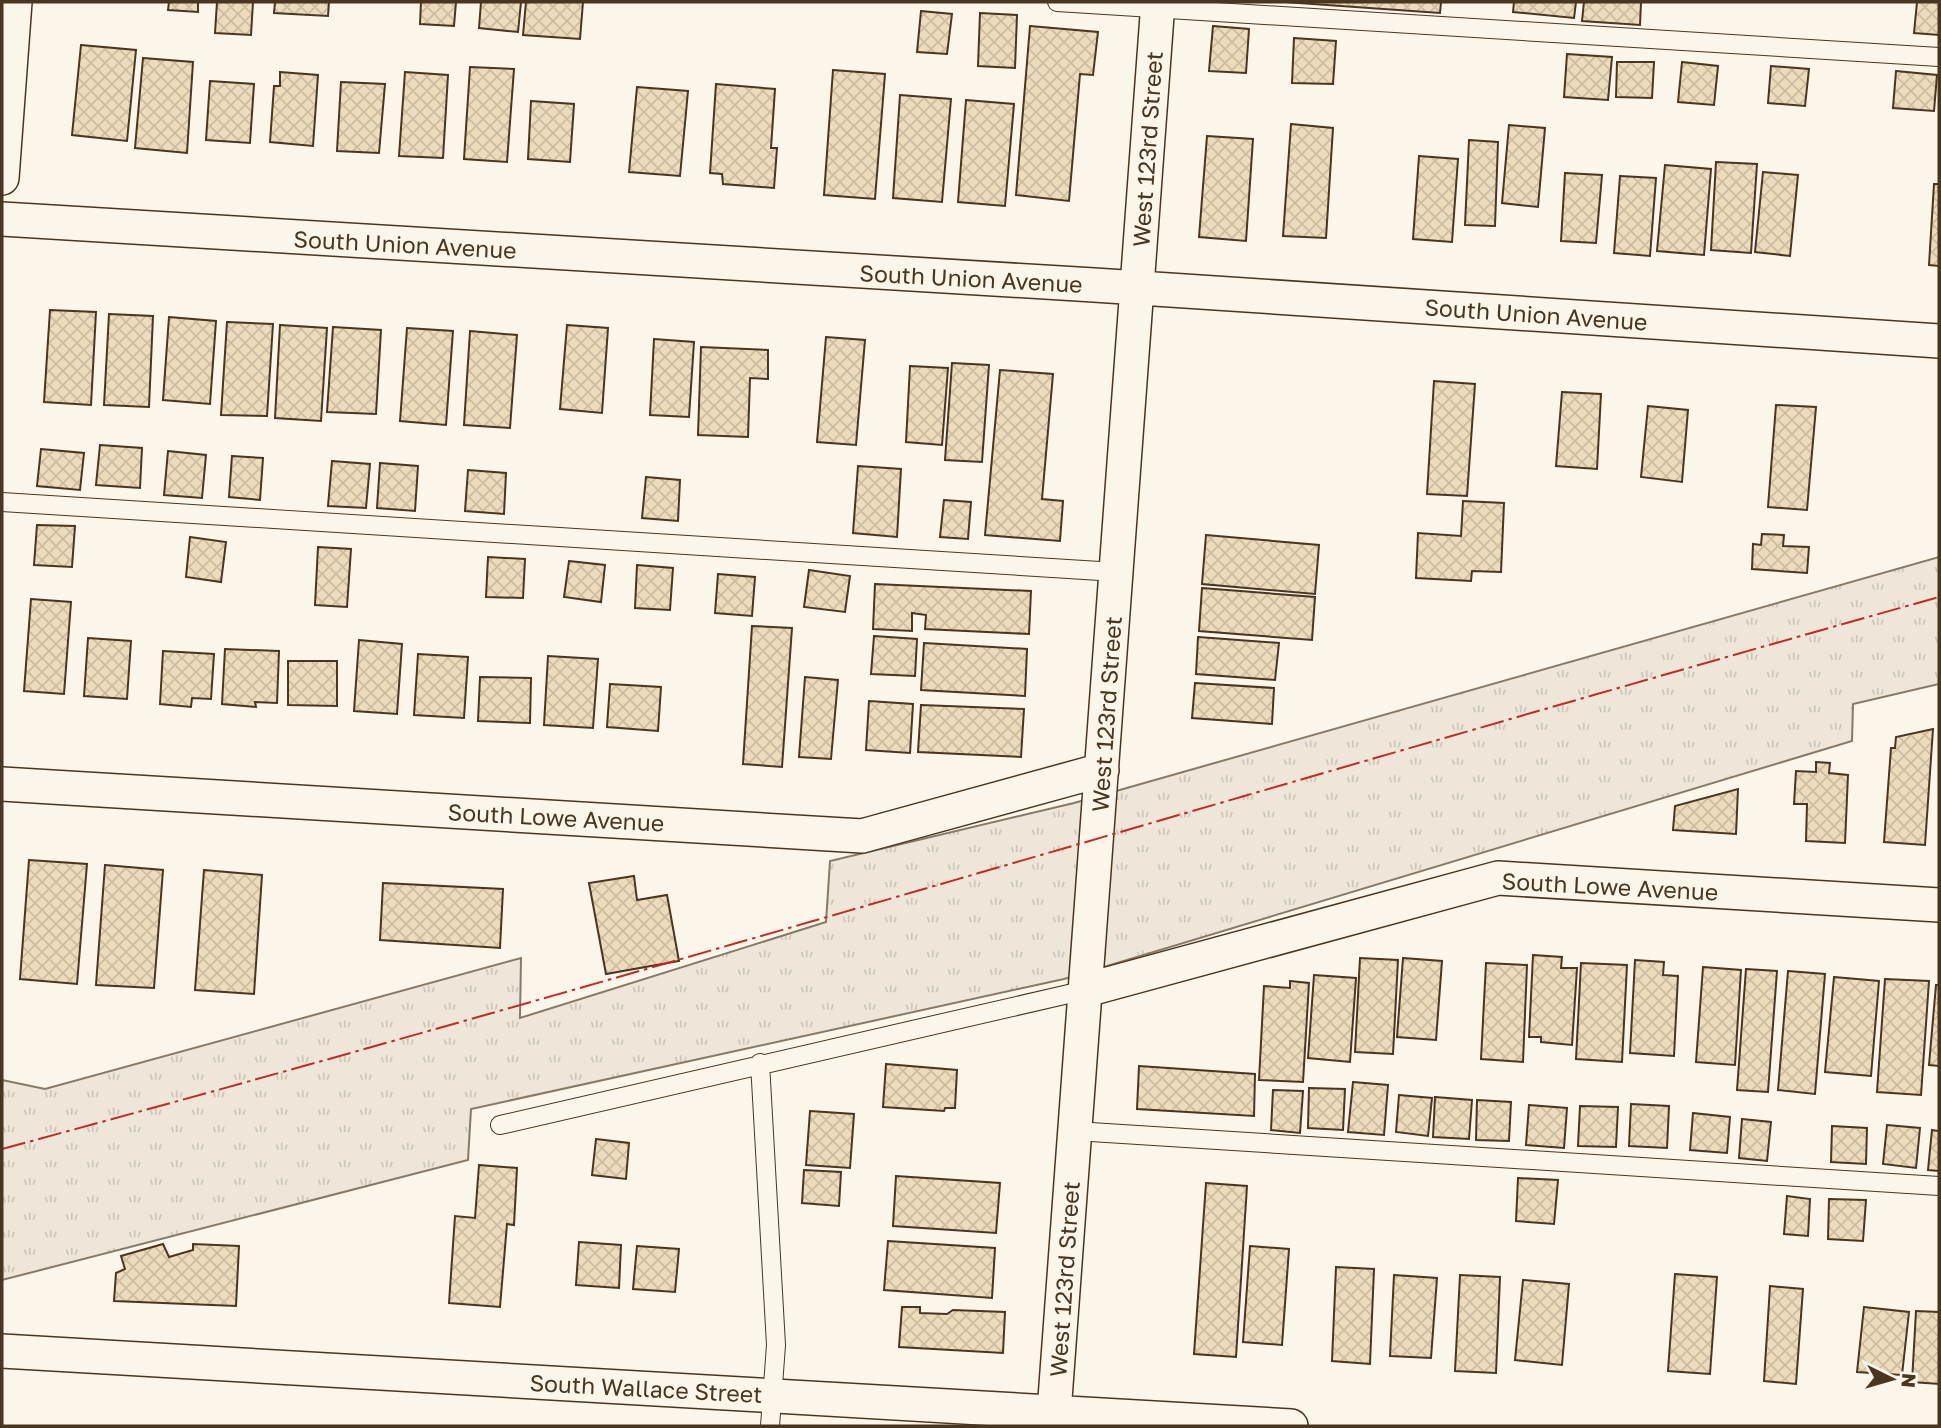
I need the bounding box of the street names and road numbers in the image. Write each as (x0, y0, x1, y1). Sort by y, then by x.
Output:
street label: West 123rd Street (1126, 50, 1168, 248)
street label: South Union Avenue (293, 224, 517, 264)
street label: South Union Avenue (859, 258, 1083, 298)
street label: South Union Avenue (1424, 292, 1648, 336)
street label: West 123rd Street (1085, 615, 1127, 813)
street label: South Lowe Avenue (447, 797, 665, 837)
street label: South Lowe Avenue (1501, 866, 1719, 906)
street label: West 123rd Street (1043, 1180, 1085, 1378)
street label: South Wallace Street (529, 1368, 763, 1408)

